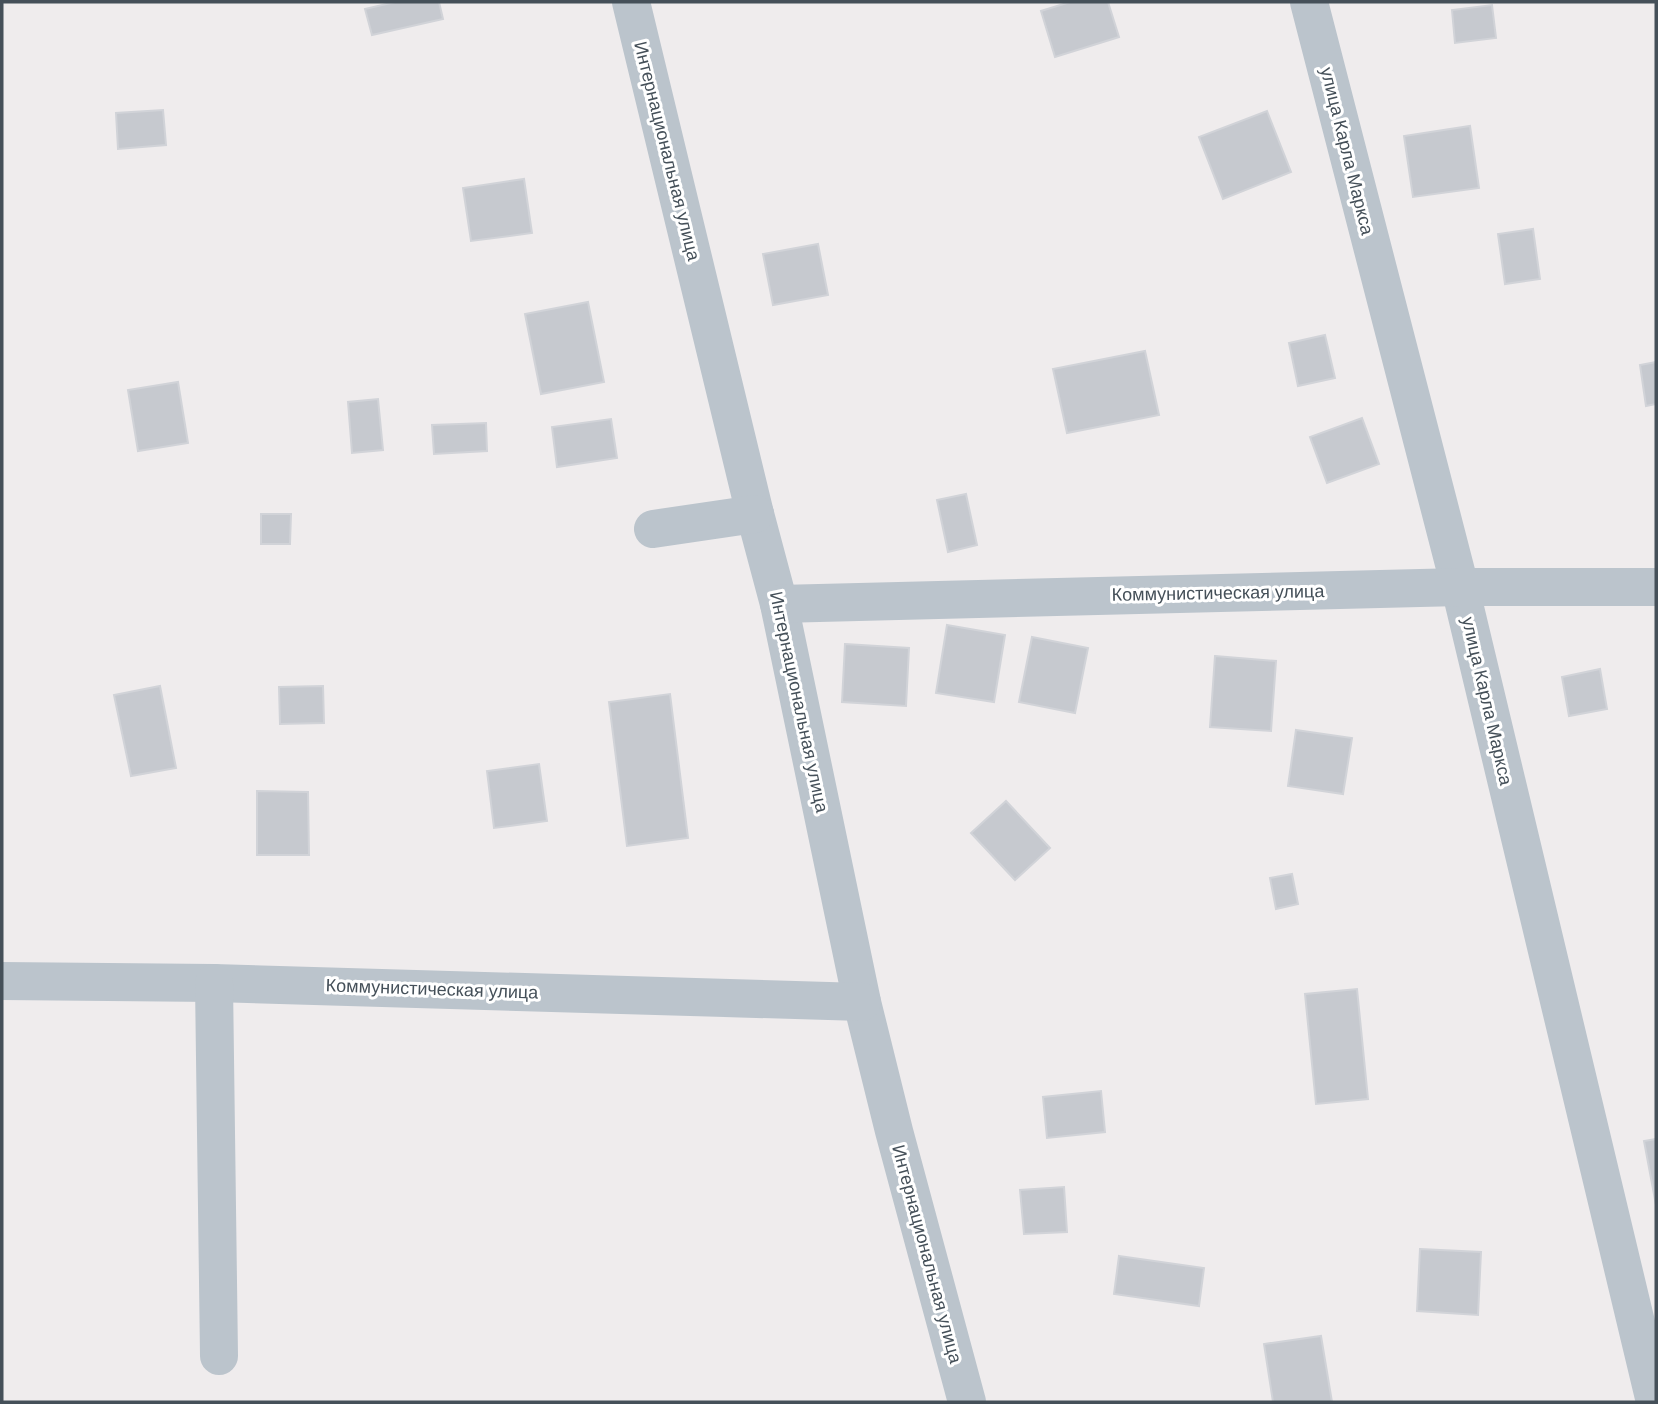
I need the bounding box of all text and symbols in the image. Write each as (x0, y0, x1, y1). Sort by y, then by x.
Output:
street label: Интернациональная улица (630, 39, 704, 264)
street label: улица Карла Маркса (1316, 65, 1378, 238)
street label: Коммунистическая улица (1112, 581, 1325, 605)
street label: Интернациональная улица (766, 590, 832, 815)
street label: улица Карла Маркса (1458, 615, 1516, 788)
street label: Коммунистическая улица (325, 975, 540, 1003)
street label: Интернациональная улица (888, 1143, 966, 1366)

